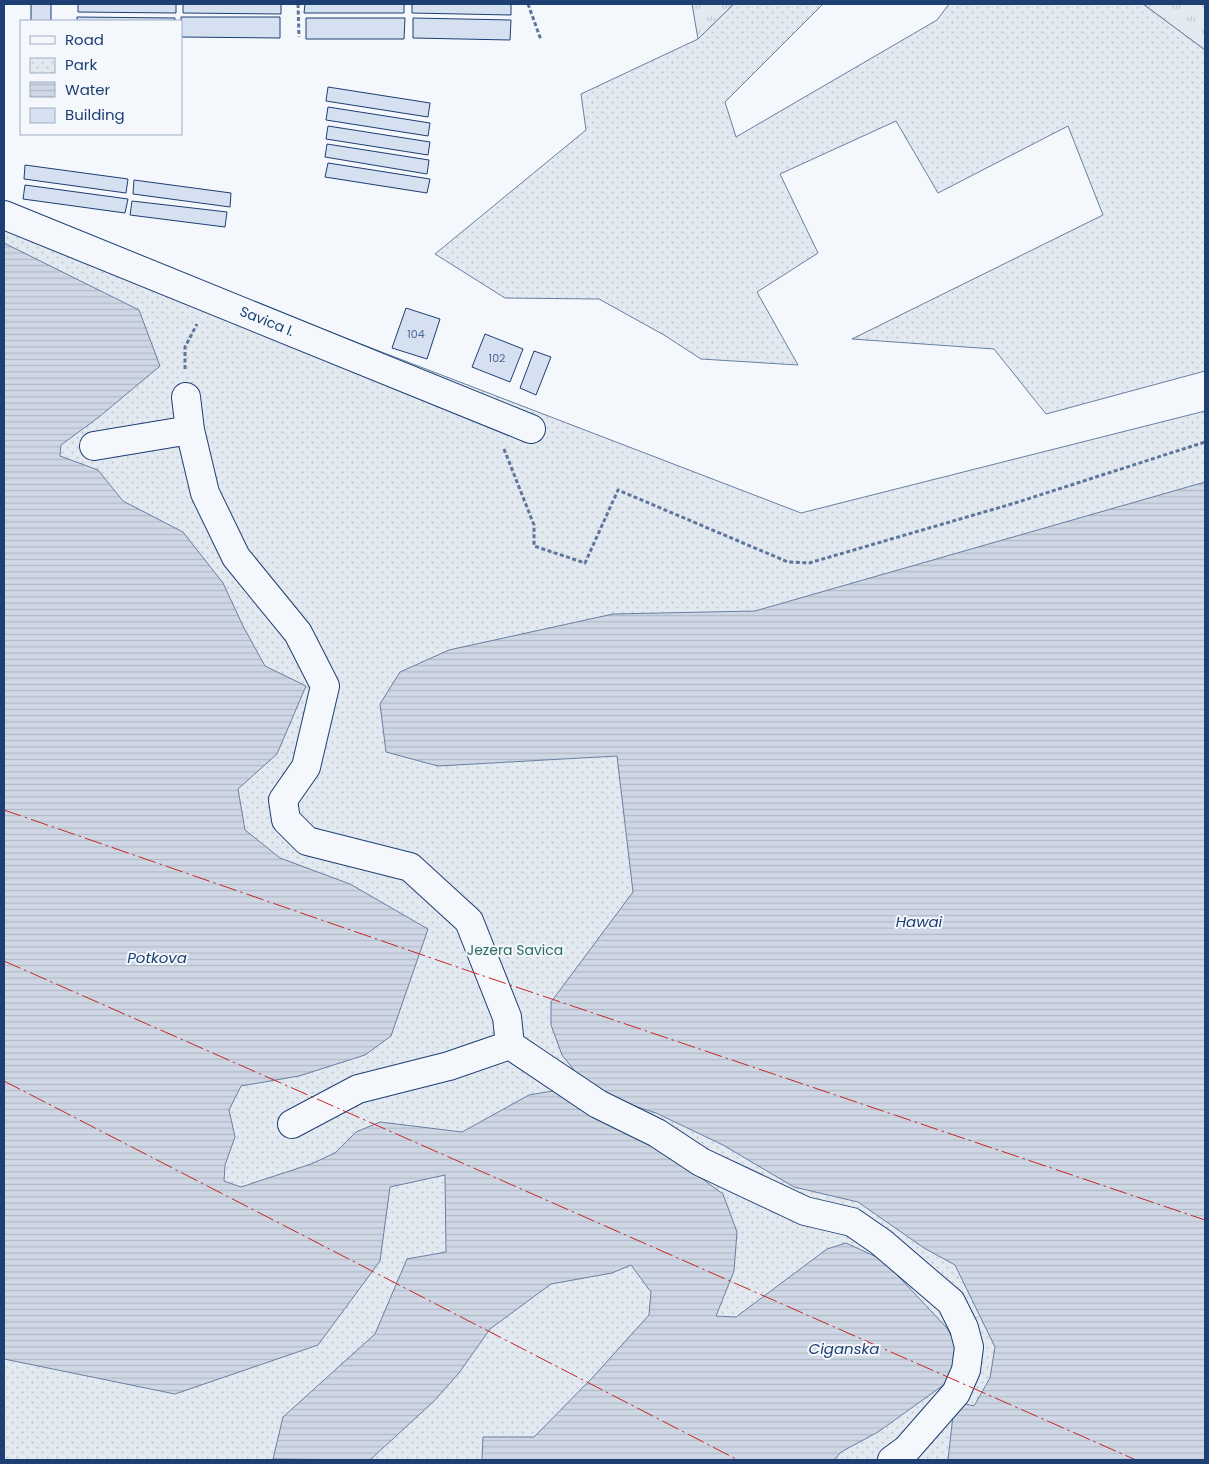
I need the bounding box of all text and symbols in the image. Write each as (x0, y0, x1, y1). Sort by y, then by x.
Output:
legend (20, 20, 182, 135)
text: Road (65, 29, 104, 50)
text: Park (65, 54, 97, 75)
text: Water (65, 79, 111, 100)
text: Building (65, 104, 125, 125)
street label: Savica I. (237, 301, 297, 341)
house number: 104 (407, 326, 425, 342)
house number: 102 (489, 350, 505, 366)
water label: Hawai (896, 911, 943, 932)
park label: Jezera Savica (467, 940, 563, 960)
water label: Potkova (127, 947, 187, 968)
water label: Ciganska (809, 1338, 879, 1359)

